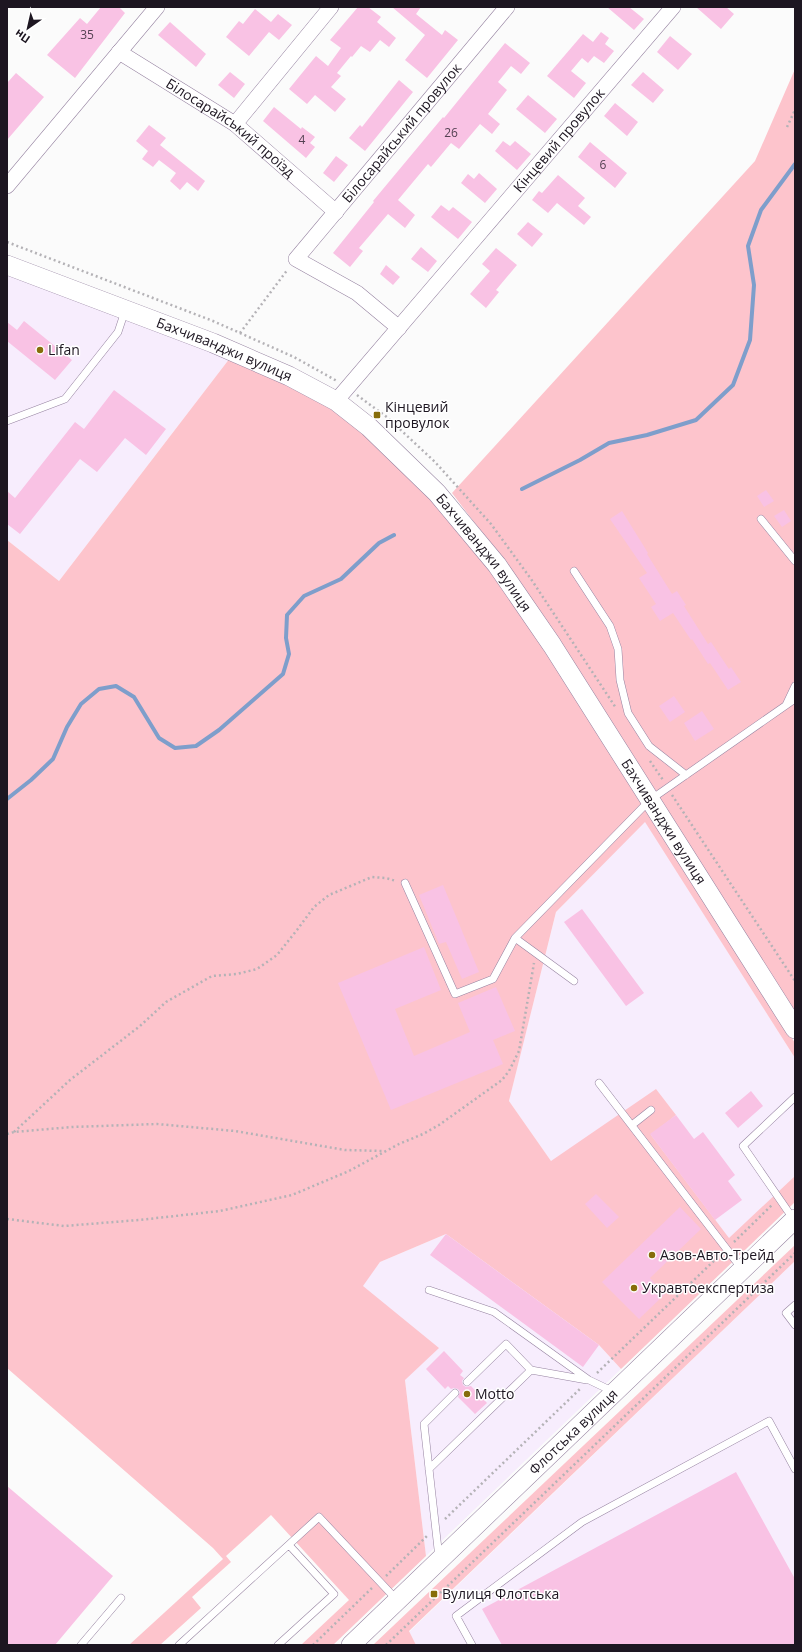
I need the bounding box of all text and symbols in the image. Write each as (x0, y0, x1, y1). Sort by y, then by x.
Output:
north arrow (8, 8, 48, 48)
text: Пн (12, 26, 33, 47)
house number: 35 (80, 26, 94, 43)
street label: Білосарайський провулок (337, 58, 466, 206)
street label: Білосарайський проїзд (163, 74, 299, 181)
street label: Кінцевий провулок (509, 83, 609, 196)
house number: 26 (444, 124, 458, 141)
house number: 4 (299, 131, 306, 148)
house number: 6 (600, 156, 607, 173)
street label: Бахчиванджи вулиця (154, 312, 295, 385)
place label: Lifan (48, 340, 80, 359)
marker: Lifan (35, 345, 45, 355)
place label: Кінцевий провулок (385, 397, 450, 432)
marker: Кінцевий провулок (372, 410, 382, 420)
street label: Бахчиванджи вулиця (432, 489, 536, 615)
street label: Бахчиванджи вулиця (617, 755, 711, 888)
place label: Азов-Авто-Трейд (660, 1245, 774, 1264)
marker: Азов-Авто-Трейд (647, 1250, 657, 1260)
place label: Укравтоекспертиза (642, 1278, 774, 1297)
marker: Укравтоекспертиза (629, 1283, 639, 1293)
place label: Motto (475, 1384, 514, 1403)
street label: Флотська вулиця (524, 1384, 621, 1479)
marker: Motto (462, 1389, 472, 1399)
place label: Вулиця Флотська (442, 1584, 559, 1603)
marker: Вулиця Флотська (429, 1589, 439, 1599)

